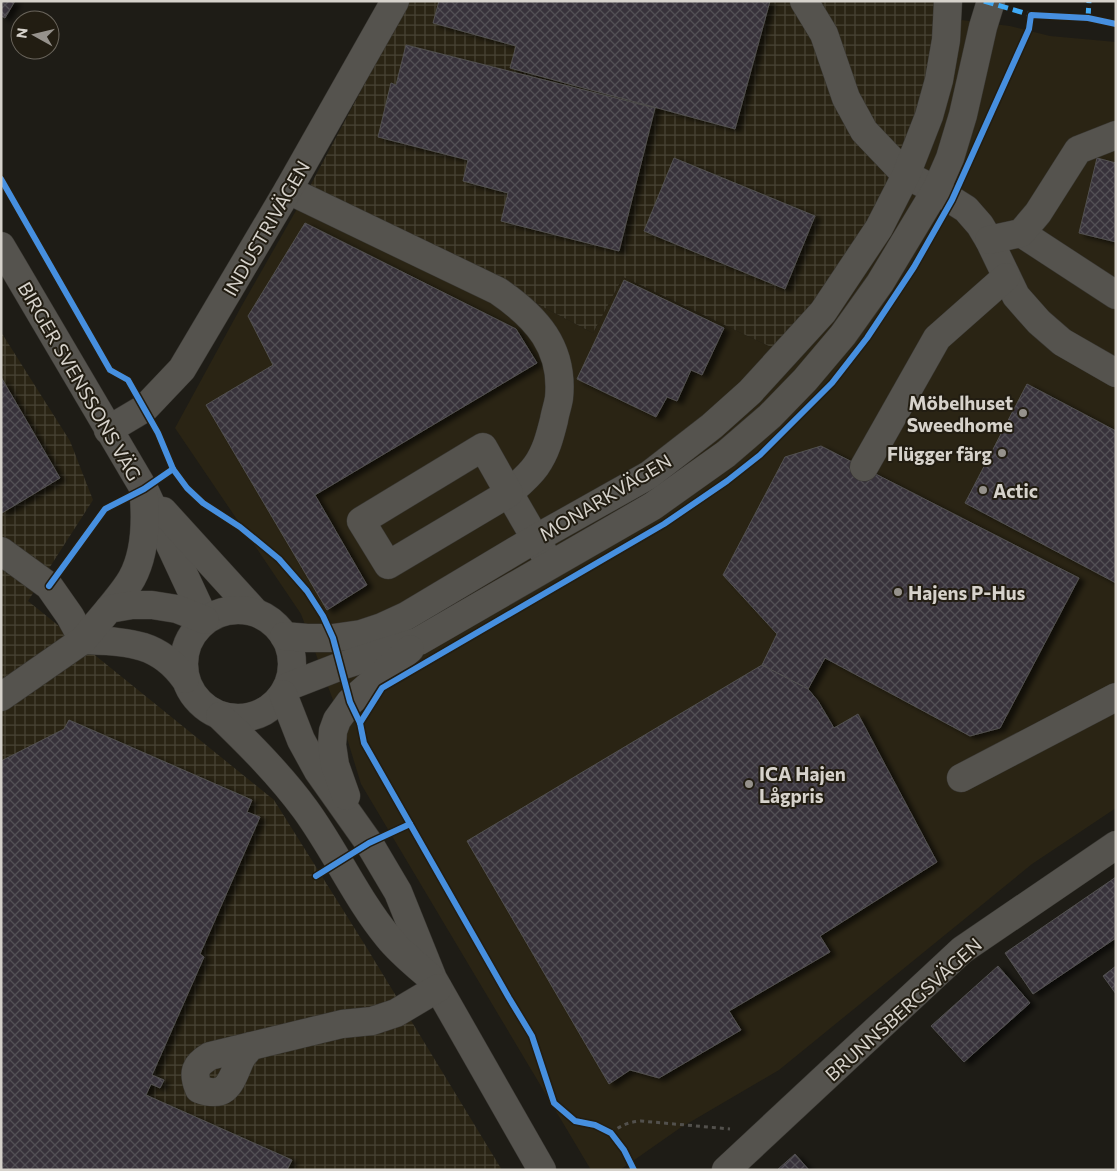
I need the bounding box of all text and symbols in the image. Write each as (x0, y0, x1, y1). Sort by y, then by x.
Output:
north arrow (10, 10, 60, 60)
text: N (12, 27, 31, 40)
street label: INDUSTRIVÄGEN (218, 156, 314, 300)
street label: BIRGER SVENSSONS VÄG (14, 277, 146, 485)
place label: Möbelhuset Sweedhome (907, 391, 1013, 436)
marker: Möbelhuset Sweedhome (1017, 407, 1029, 419)
place label: Flügger färg (887, 442, 993, 465)
marker: Flügger färg (996, 447, 1008, 459)
street label: MONARKVÄGEN (535, 449, 675, 545)
place label: Actic (993, 479, 1038, 502)
marker: Actic (977, 484, 989, 496)
place label: Hajens P-Hus (908, 581, 1026, 604)
marker: Hajens P-Hus (892, 586, 904, 598)
place label: ICA Hajen Lågpris (759, 762, 846, 807)
marker: ICA Hajen Lågpris (743, 778, 755, 790)
street label: BRUNNSBERGSVÄGEN (820, 933, 986, 1085)

